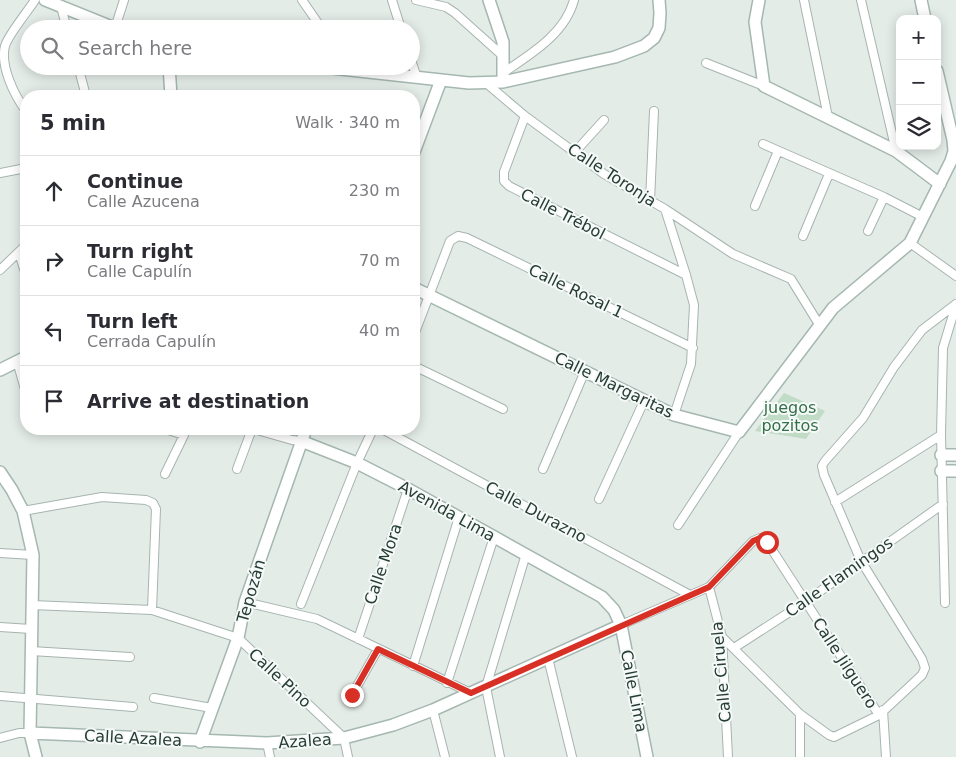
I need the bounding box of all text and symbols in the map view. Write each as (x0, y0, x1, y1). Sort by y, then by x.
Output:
map controls (896, 15, 941, 150)
button: + (896, 15, 941, 60)
search box (20, 20, 420, 75)
icon: search (38, 34, 66, 62)
text: Search here (78, 37, 192, 59)
button: − (896, 60, 941, 105)
button: layers (896, 105, 941, 150)
text: 5 min (40, 111, 106, 135)
text: Walk · 340 m (295, 113, 400, 132)
street label: Calle Toronja (564, 139, 660, 211)
text: Continue (87, 170, 183, 192)
icon: ahead (40, 177, 68, 205)
text: 230 m (349, 181, 400, 200)
street label: Calle Trébol (517, 184, 609, 244)
text: Calle Azucena (87, 192, 200, 211)
text: Turn right (87, 240, 193, 262)
icon: right (40, 247, 68, 275)
text: 70 m (359, 251, 400, 270)
street label: Calle Rosal 1 (526, 260, 626, 322)
text: Calle Capulín (87, 262, 192, 281)
text: Turn left (87, 310, 178, 332)
icon: left (40, 317, 68, 345)
text: 40 m (359, 321, 400, 340)
text: Cerrada Capulín (87, 332, 216, 351)
street label: Calle Margaritas (551, 348, 677, 422)
icon: arrive (40, 387, 68, 415)
text: Arrive at destination (87, 390, 309, 412)
park label: juegos pozitos (761, 398, 819, 435)
street label: Avenida Lima (395, 477, 499, 545)
street label: Calle Durazno (482, 477, 590, 547)
street label: Calle Mora (360, 521, 406, 607)
route start (756, 531, 779, 554)
street label: Calle Flamingos (782, 533, 896, 621)
street label: Tepozán (233, 557, 269, 626)
street label: Calle Jilguero (809, 614, 881, 712)
street label: Calle Ciruela (707, 621, 735, 723)
street label: Calle Pino (245, 644, 315, 712)
street label: Calle Lima (617, 648, 651, 734)
route end (341, 684, 364, 707)
street label: Calle Azalea (84, 726, 182, 750)
street label: Azalea (278, 730, 332, 752)

